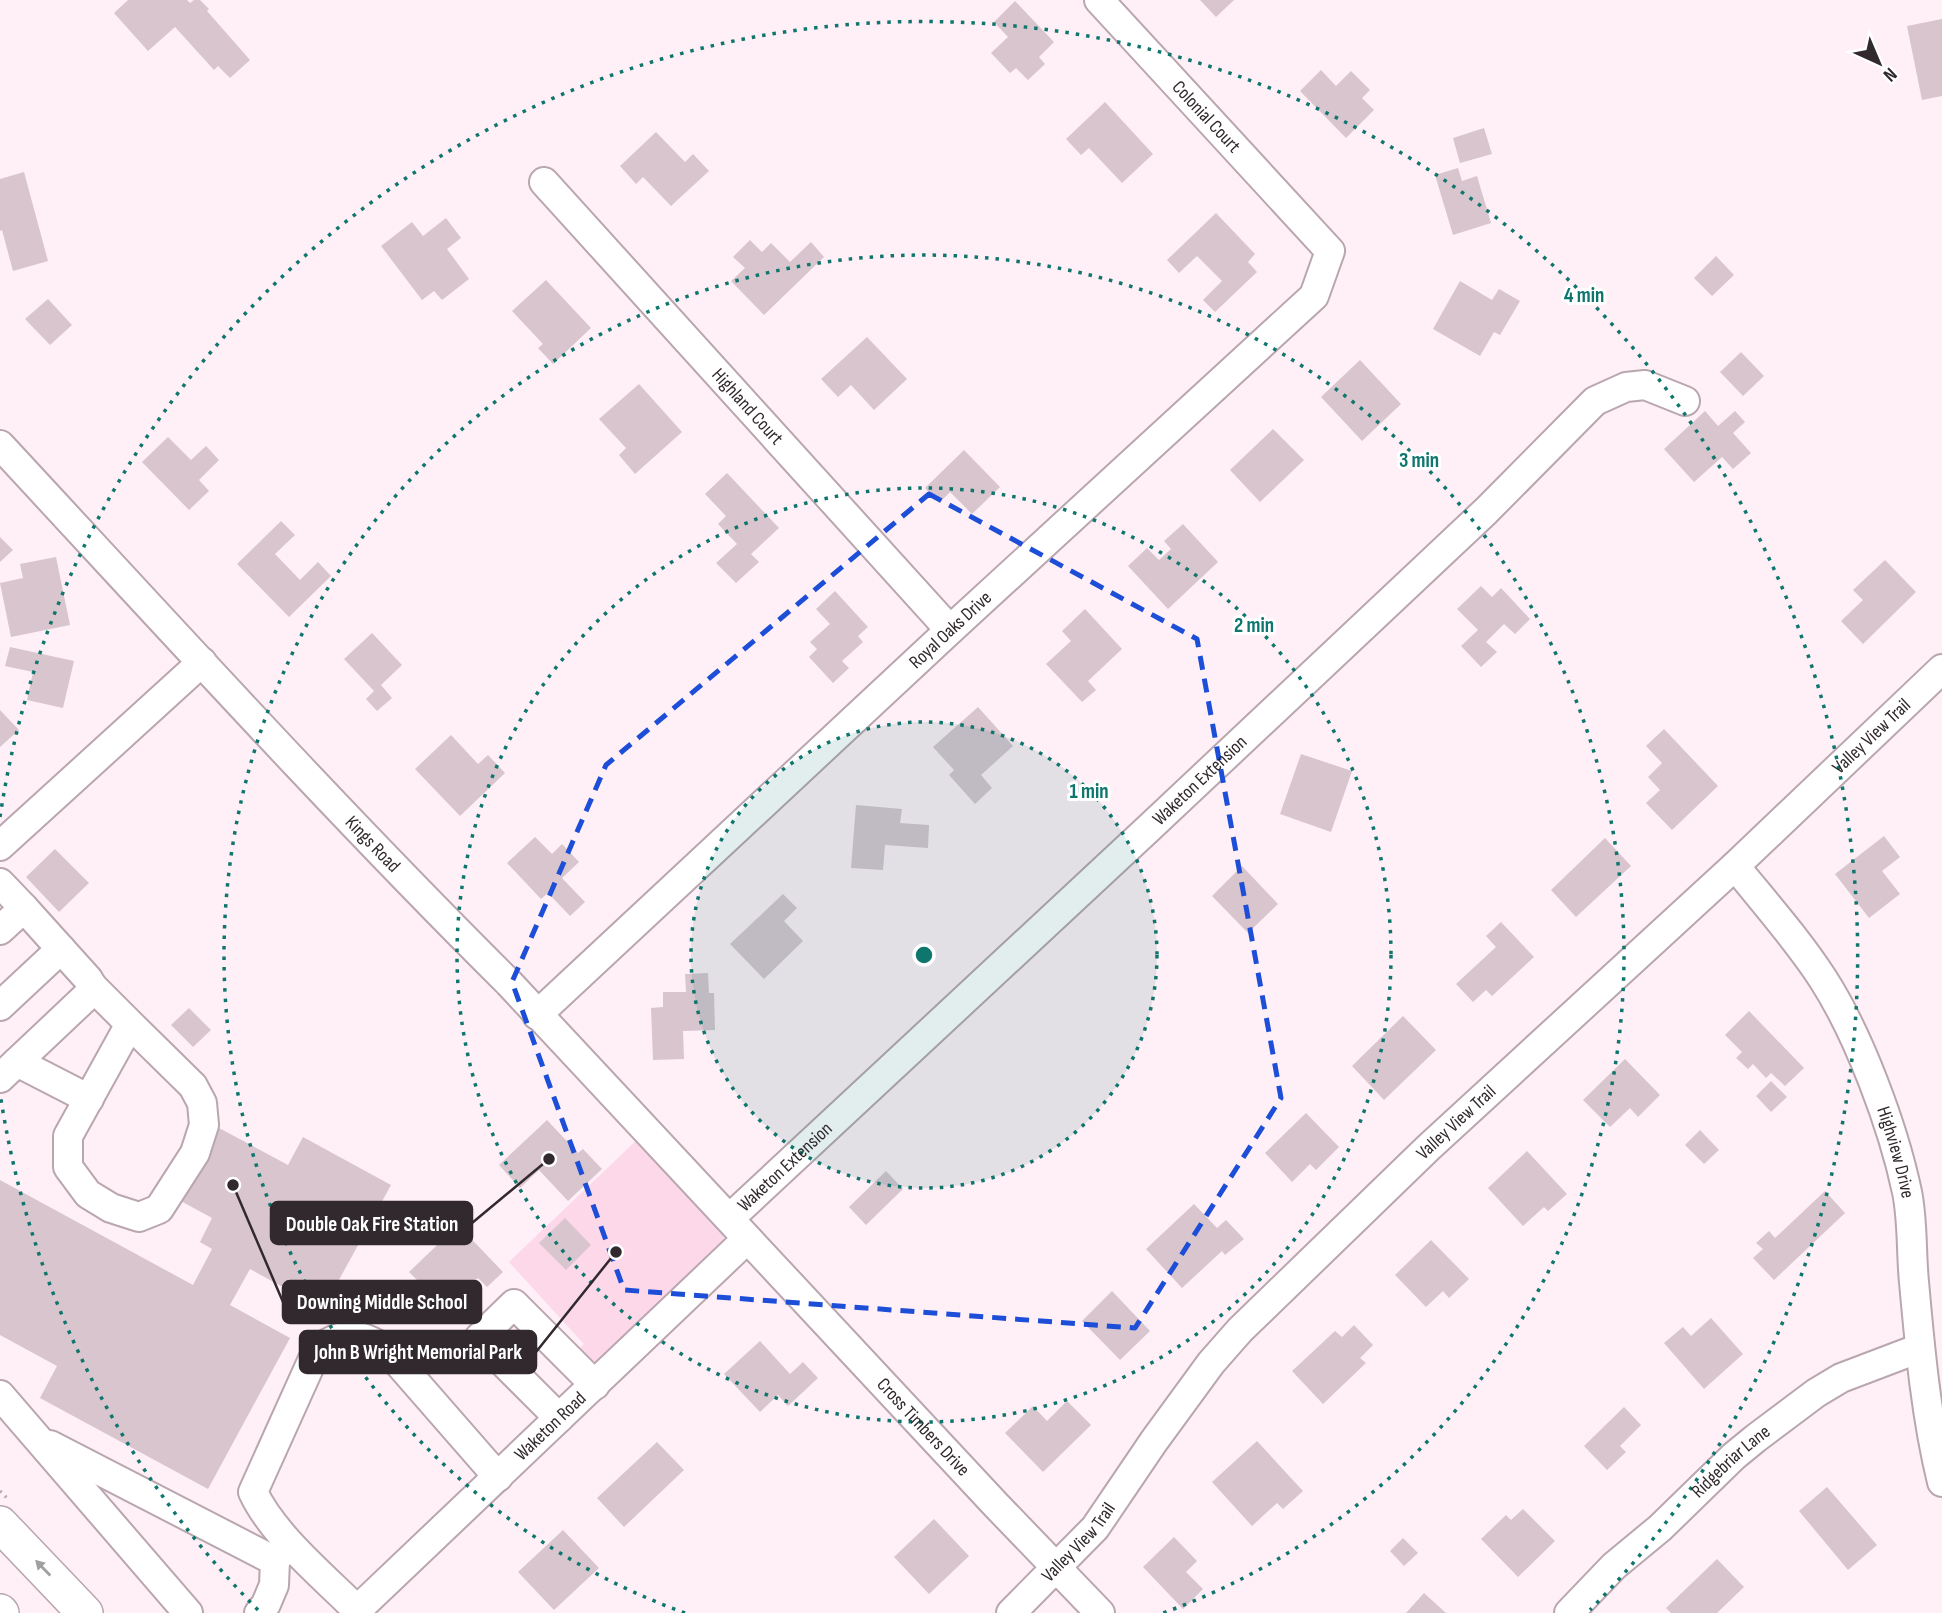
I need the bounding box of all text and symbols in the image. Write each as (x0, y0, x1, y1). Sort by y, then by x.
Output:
north arrow (1844, 28, 1914, 98)
text: N (1878, 62, 1901, 86)
street label: Colonial Court (1167, 76, 1245, 158)
text: 4 min (1564, 283, 1604, 308)
street label: Highland Court (707, 363, 788, 450)
text: 3 min (1399, 448, 1439, 473)
street label: Royal Oaks Drive (904, 586, 996, 674)
text: 2 min (1234, 613, 1274, 638)
street label: Valley View Trail (1827, 694, 1915, 779)
street label: Waketon Extension (1148, 730, 1252, 830)
text: 1 min (1069, 779, 1109, 804)
street label: Kings Road (340, 811, 405, 877)
centre of rings (912, 943, 936, 967)
street label: Valley View Trail (1412, 1080, 1501, 1164)
street label: Highview Drive (1872, 1103, 1919, 1200)
street label: Waketon Extension (733, 1117, 837, 1217)
callout: Double Oak Fire Station (271, 1202, 472, 1244)
text: Double Oak Fire Station (286, 1212, 458, 1237)
callout: Downing Middle School (283, 1281, 481, 1323)
text: Downing Middle School (297, 1290, 467, 1315)
callout: John B Wright Memorial Park (300, 1331, 536, 1373)
text: John B Wright Memorial Park (313, 1340, 522, 1365)
street label: Cross Timbers Drive (872, 1373, 975, 1481)
street label: Waketon Road (510, 1387, 591, 1466)
street label: Ridgebriar Lane (1686, 1420, 1775, 1503)
street label: Valley View Trail (1037, 1498, 1120, 1587)
one-way arrow (35, 1560, 51, 1577)

